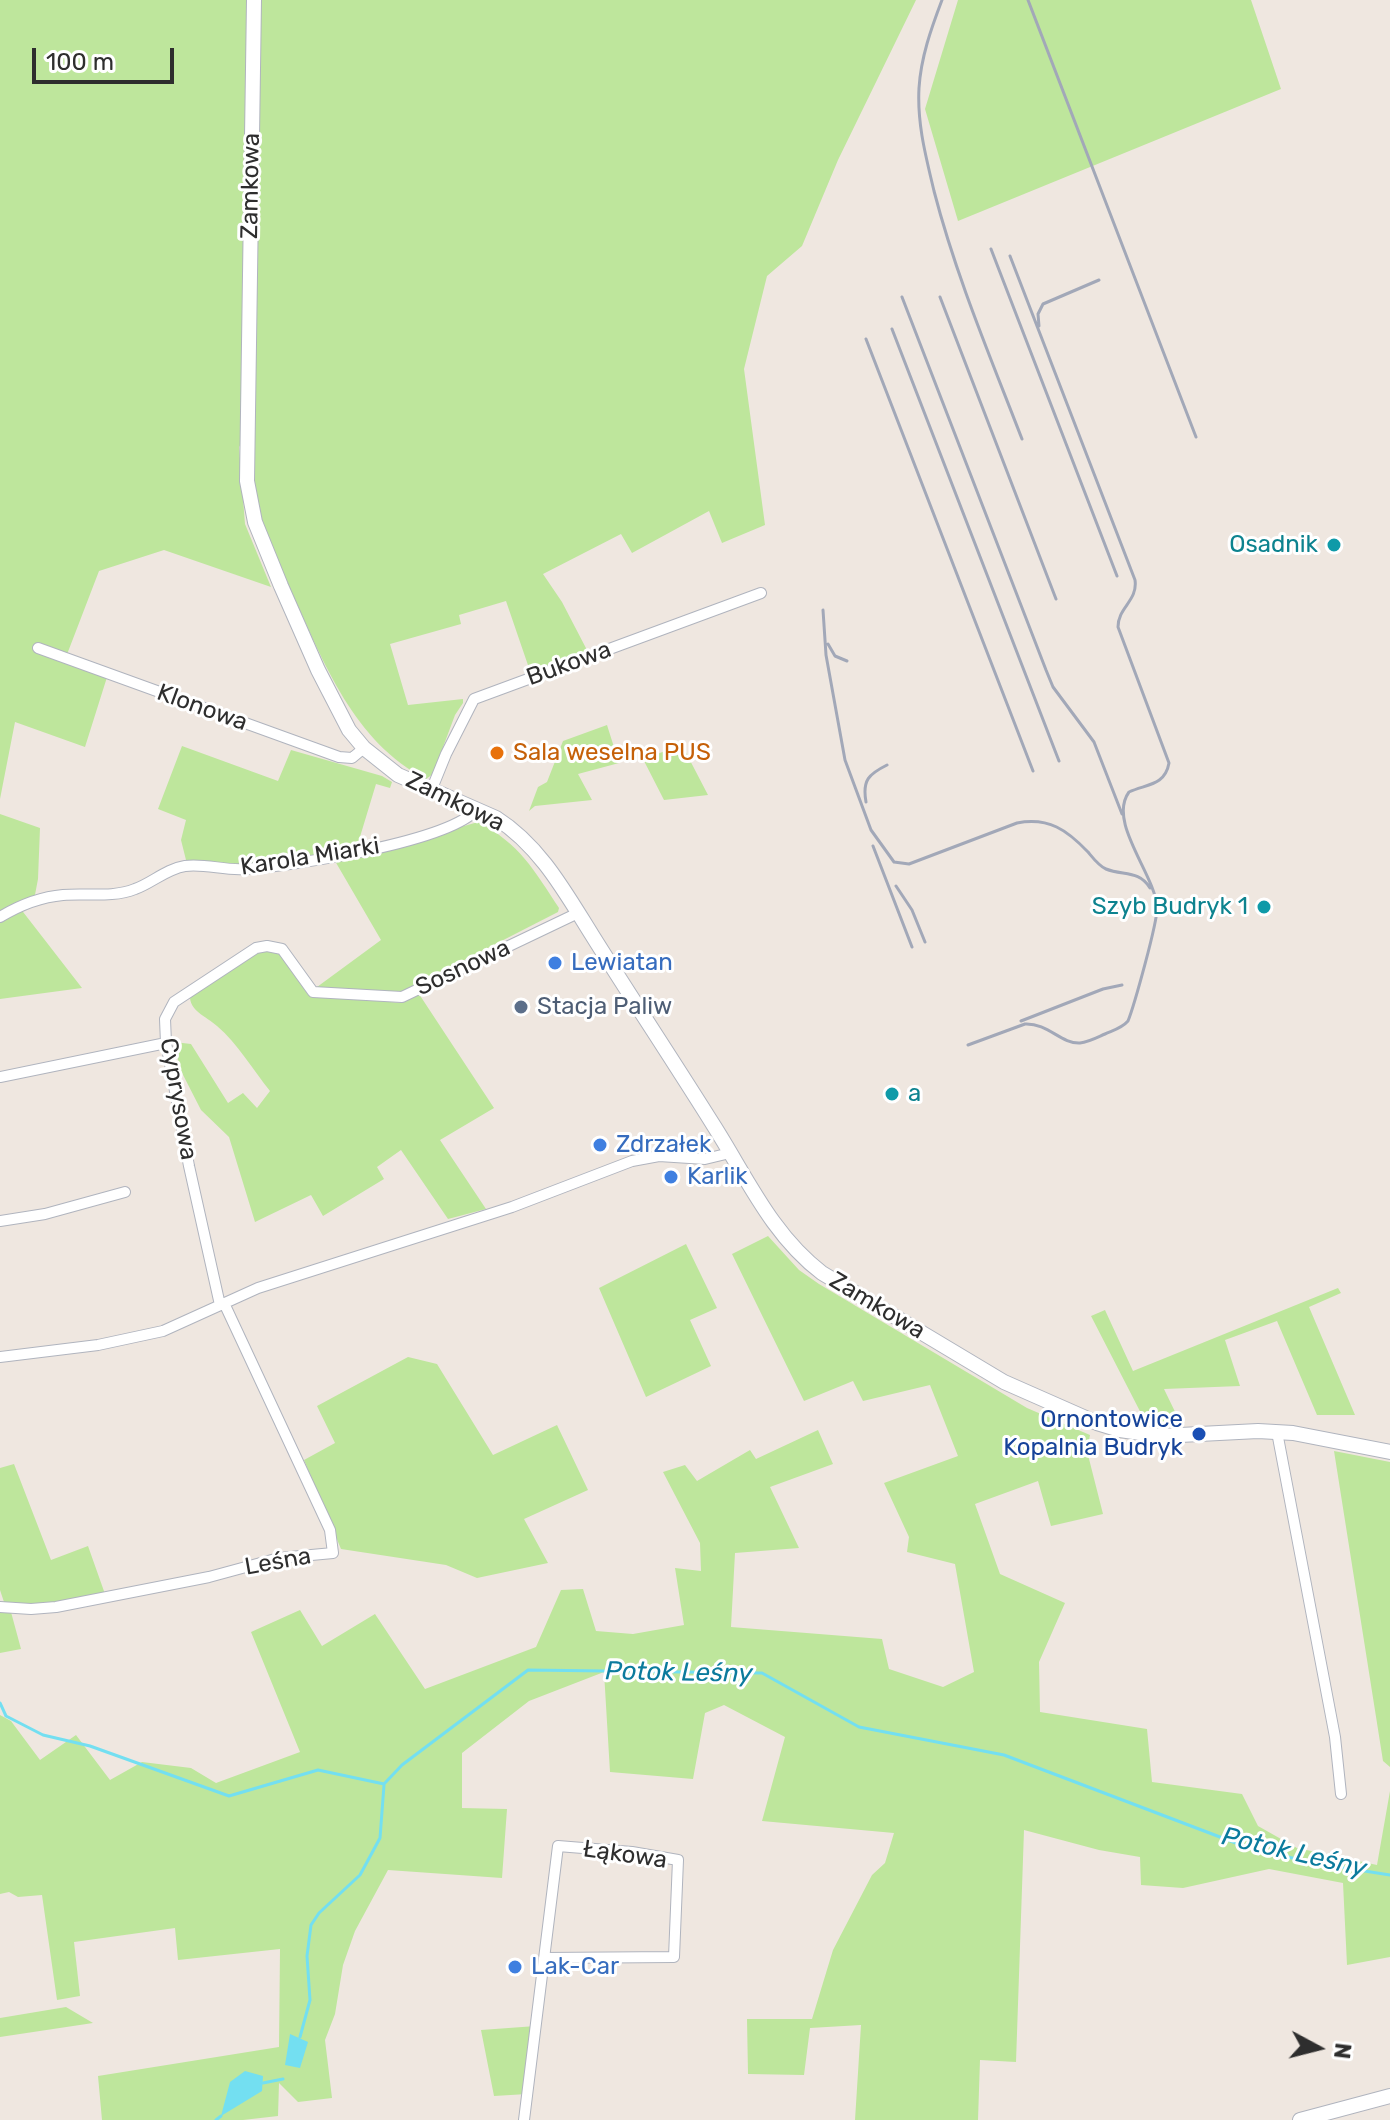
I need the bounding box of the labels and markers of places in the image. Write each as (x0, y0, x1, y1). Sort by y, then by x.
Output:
place label: Osadnik (1229, 531, 1318, 559)
marker: Osadnik (1325, 536, 1343, 554)
place label: Sala weselna PUS (513, 739, 711, 767)
marker: Sala weselna PUS (488, 744, 506, 762)
place label: Szyb Budryk 1 (1092, 893, 1248, 921)
marker: Szyb Budryk 1 (1255, 898, 1273, 916)
place label: Lewiatan (571, 949, 673, 977)
marker: Lewiatan (546, 954, 564, 972)
place label: Stacja Paliw (537, 993, 672, 1021)
marker: Stacja Paliw (512, 998, 530, 1016)
place label: a (908, 1080, 921, 1108)
marker: a (883, 1085, 901, 1103)
place label: Zdrzałek (616, 1131, 711, 1159)
marker: Zdrzałek (591, 1136, 609, 1154)
place label: Karlik (687, 1163, 748, 1191)
marker: Karlik (662, 1168, 680, 1186)
place label: Ornontowice Kopalnia Budryk (1003, 1406, 1183, 1462)
marker: Ornontowice Kopalnia Budryk (1190, 1425, 1208, 1443)
place label: Lak-Car (531, 1953, 619, 1981)
marker: Lak-Car (506, 1958, 524, 1976)

